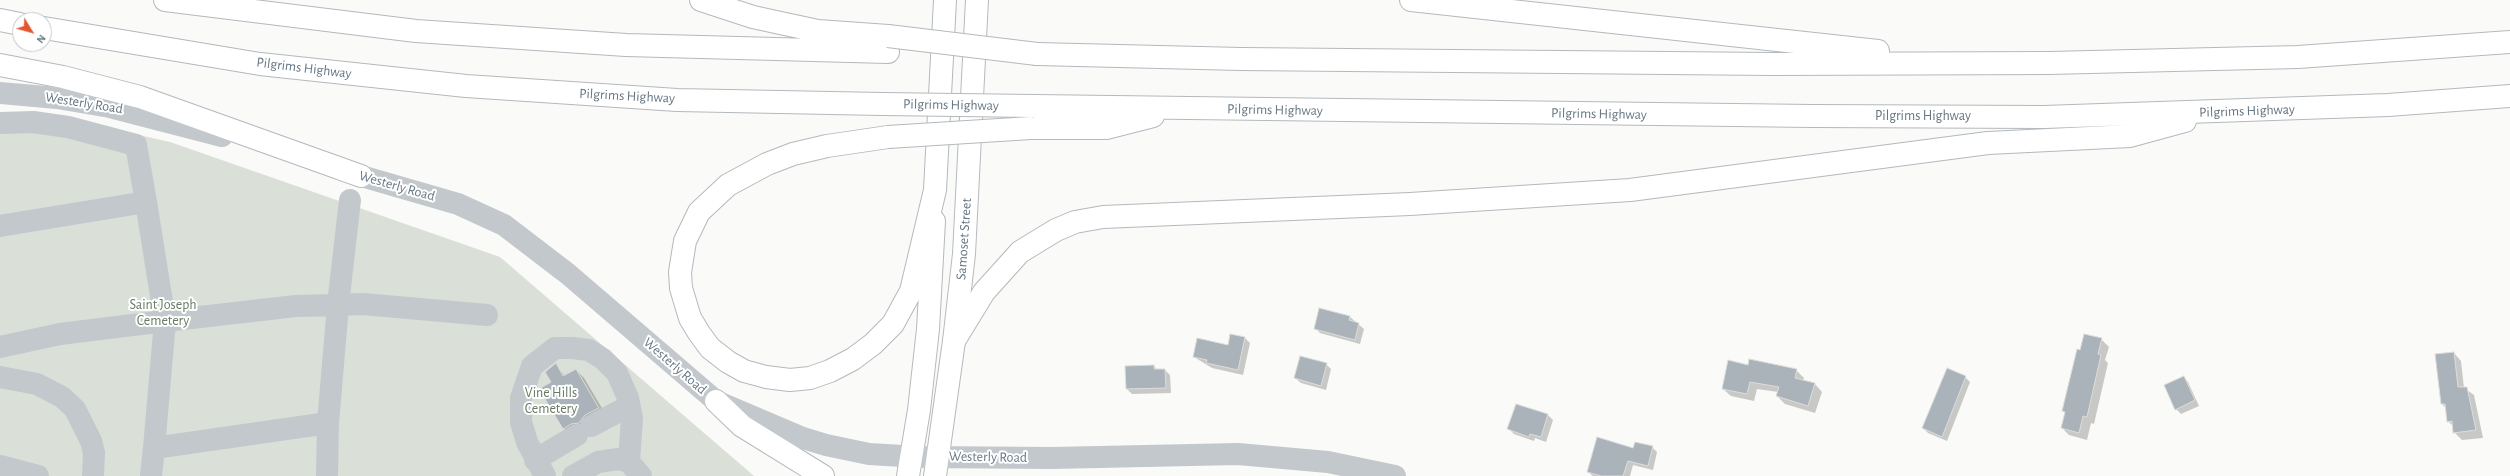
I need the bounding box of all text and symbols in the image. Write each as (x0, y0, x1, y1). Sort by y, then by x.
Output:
north arrow (12, 12, 52, 52)
text: N (34, 33, 48, 45)
street label: Pilgrims Highway (255, 54, 353, 82)
street label: Pilgrims Highway (579, 85, 675, 107)
street label: Westerly Road (44, 89, 124, 117)
street label: Pilgrims Highway (903, 96, 999, 114)
street label: Pilgrims Highway (1227, 101, 1323, 119)
street label: Pilgrims Highway (2199, 101, 2295, 121)
street label: Pilgrims Highway (1551, 105, 1647, 123)
street label: Pilgrims Highway (1875, 108, 1971, 124)
street label: Westerly Road (357, 167, 437, 205)
street label: Samoset Street (953, 197, 975, 281)
park label: Saint Joseph Cemetery (129, 297, 197, 330)
street label: Westerly Road (640, 334, 710, 398)
park label: Vine Hills Cemetery (525, 385, 577, 418)
street label: Westerly Road (949, 448, 1027, 466)

